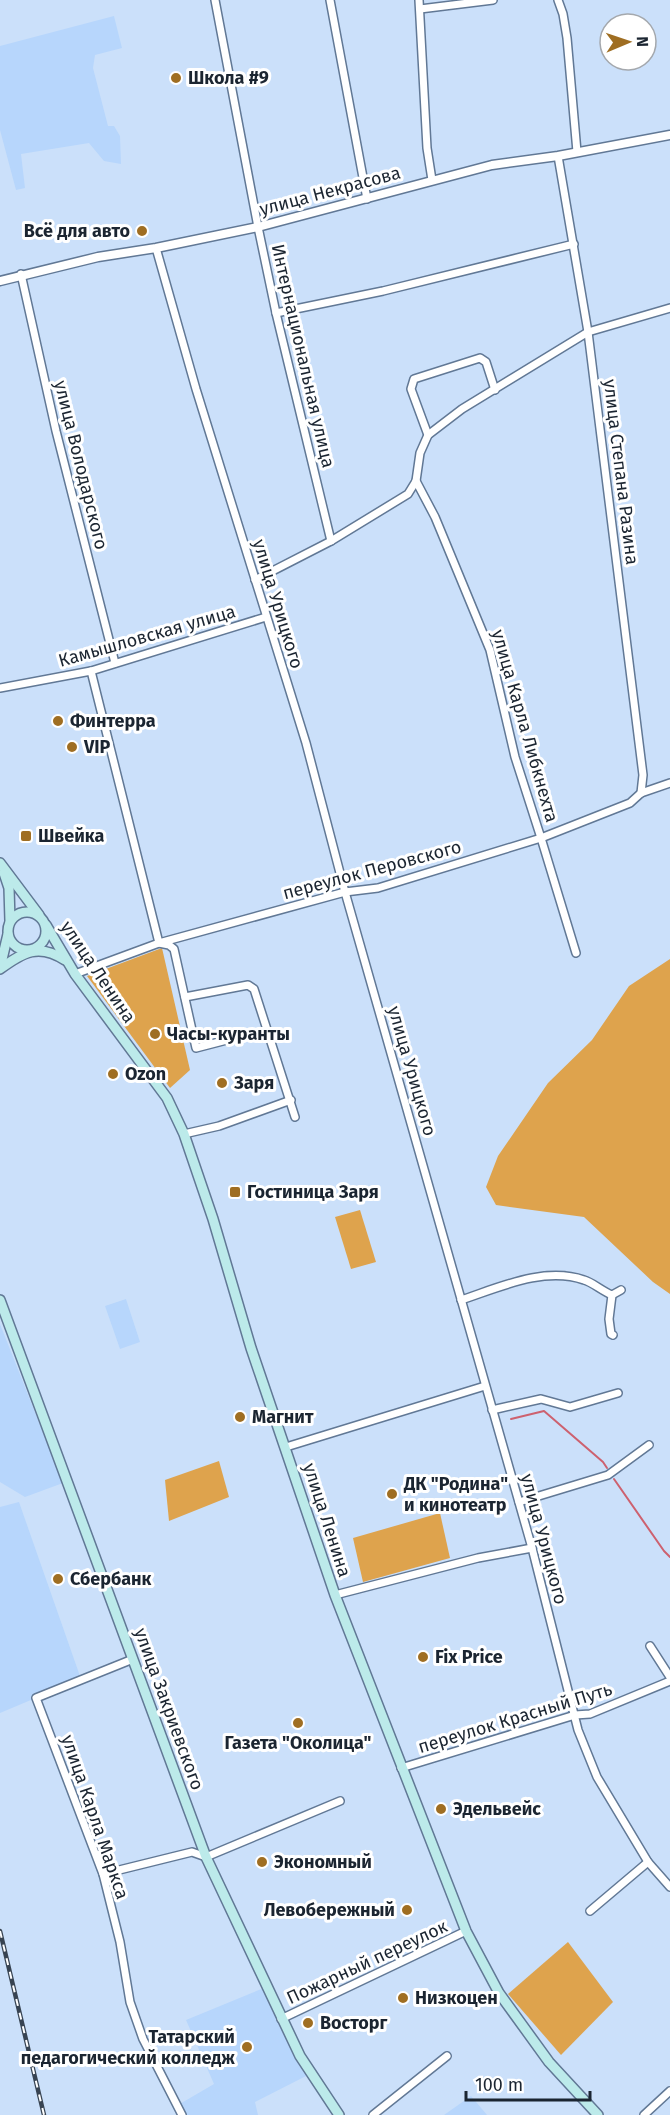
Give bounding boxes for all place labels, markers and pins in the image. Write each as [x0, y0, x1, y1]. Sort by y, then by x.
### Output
place label: Школа #9 [188, 67, 269, 89]
marker: Школа #9 [169, 71, 183, 85]
place label: Всё для авто [24, 220, 130, 242]
marker: Всё для авто [135, 224, 149, 238]
place label: Финтерра [70, 710, 156, 732]
marker: Финтерра [51, 714, 65, 728]
place label: VIP [83, 736, 111, 758]
marker: VIP [65, 740, 79, 754]
place label: Швейка [38, 825, 104, 847]
marker: Швейка [19, 829, 33, 843]
place label: Часы-куранты [167, 1023, 290, 1045]
marker: Часы-куранты [148, 1027, 162, 1041]
place label: Ozon [125, 1063, 166, 1085]
marker: Ozon [106, 1067, 120, 1081]
place label: Заря [233, 1072, 274, 1094]
marker: Заря [215, 1076, 229, 1090]
place label: Гостиница Заря [247, 1181, 379, 1203]
marker: Гостиница Заря [228, 1185, 242, 1199]
place label: Магнит [252, 1406, 314, 1428]
marker: Магнит [233, 1410, 247, 1424]
place label: ДК "Родина" и кинотеатр [403, 1473, 508, 1516]
marker: ДК "Родина" и кинотеатр [385, 1487, 399, 1501]
place label: Сбербанк [70, 1568, 152, 1590]
marker: Сбербанк [51, 1572, 65, 1586]
place label: Fix Price [435, 1646, 503, 1668]
marker: Fix Price [416, 1650, 430, 1664]
marker: Газета "Околица" [291, 1716, 305, 1730]
place label: Газета "Околица" [225, 1732, 372, 1754]
place label: Эдельвейс [453, 1798, 541, 1820]
marker: Эдельвейс [434, 1802, 448, 1816]
place label: Экономный [274, 1851, 372, 1873]
marker: Экономный [255, 1855, 269, 1869]
place label: Левобережный [264, 1899, 395, 1921]
marker: Левобережный [400, 1903, 414, 1917]
place label: Низкоцен [415, 1987, 498, 2009]
marker: Низкоцен [396, 1991, 410, 2005]
place label: Восторг [320, 2012, 388, 2034]
marker: Восторг [301, 2016, 315, 2030]
place label: Татарский педагогический колледж [21, 2026, 235, 2069]
marker: Татарский педагогический колледж [240, 2040, 254, 2054]

